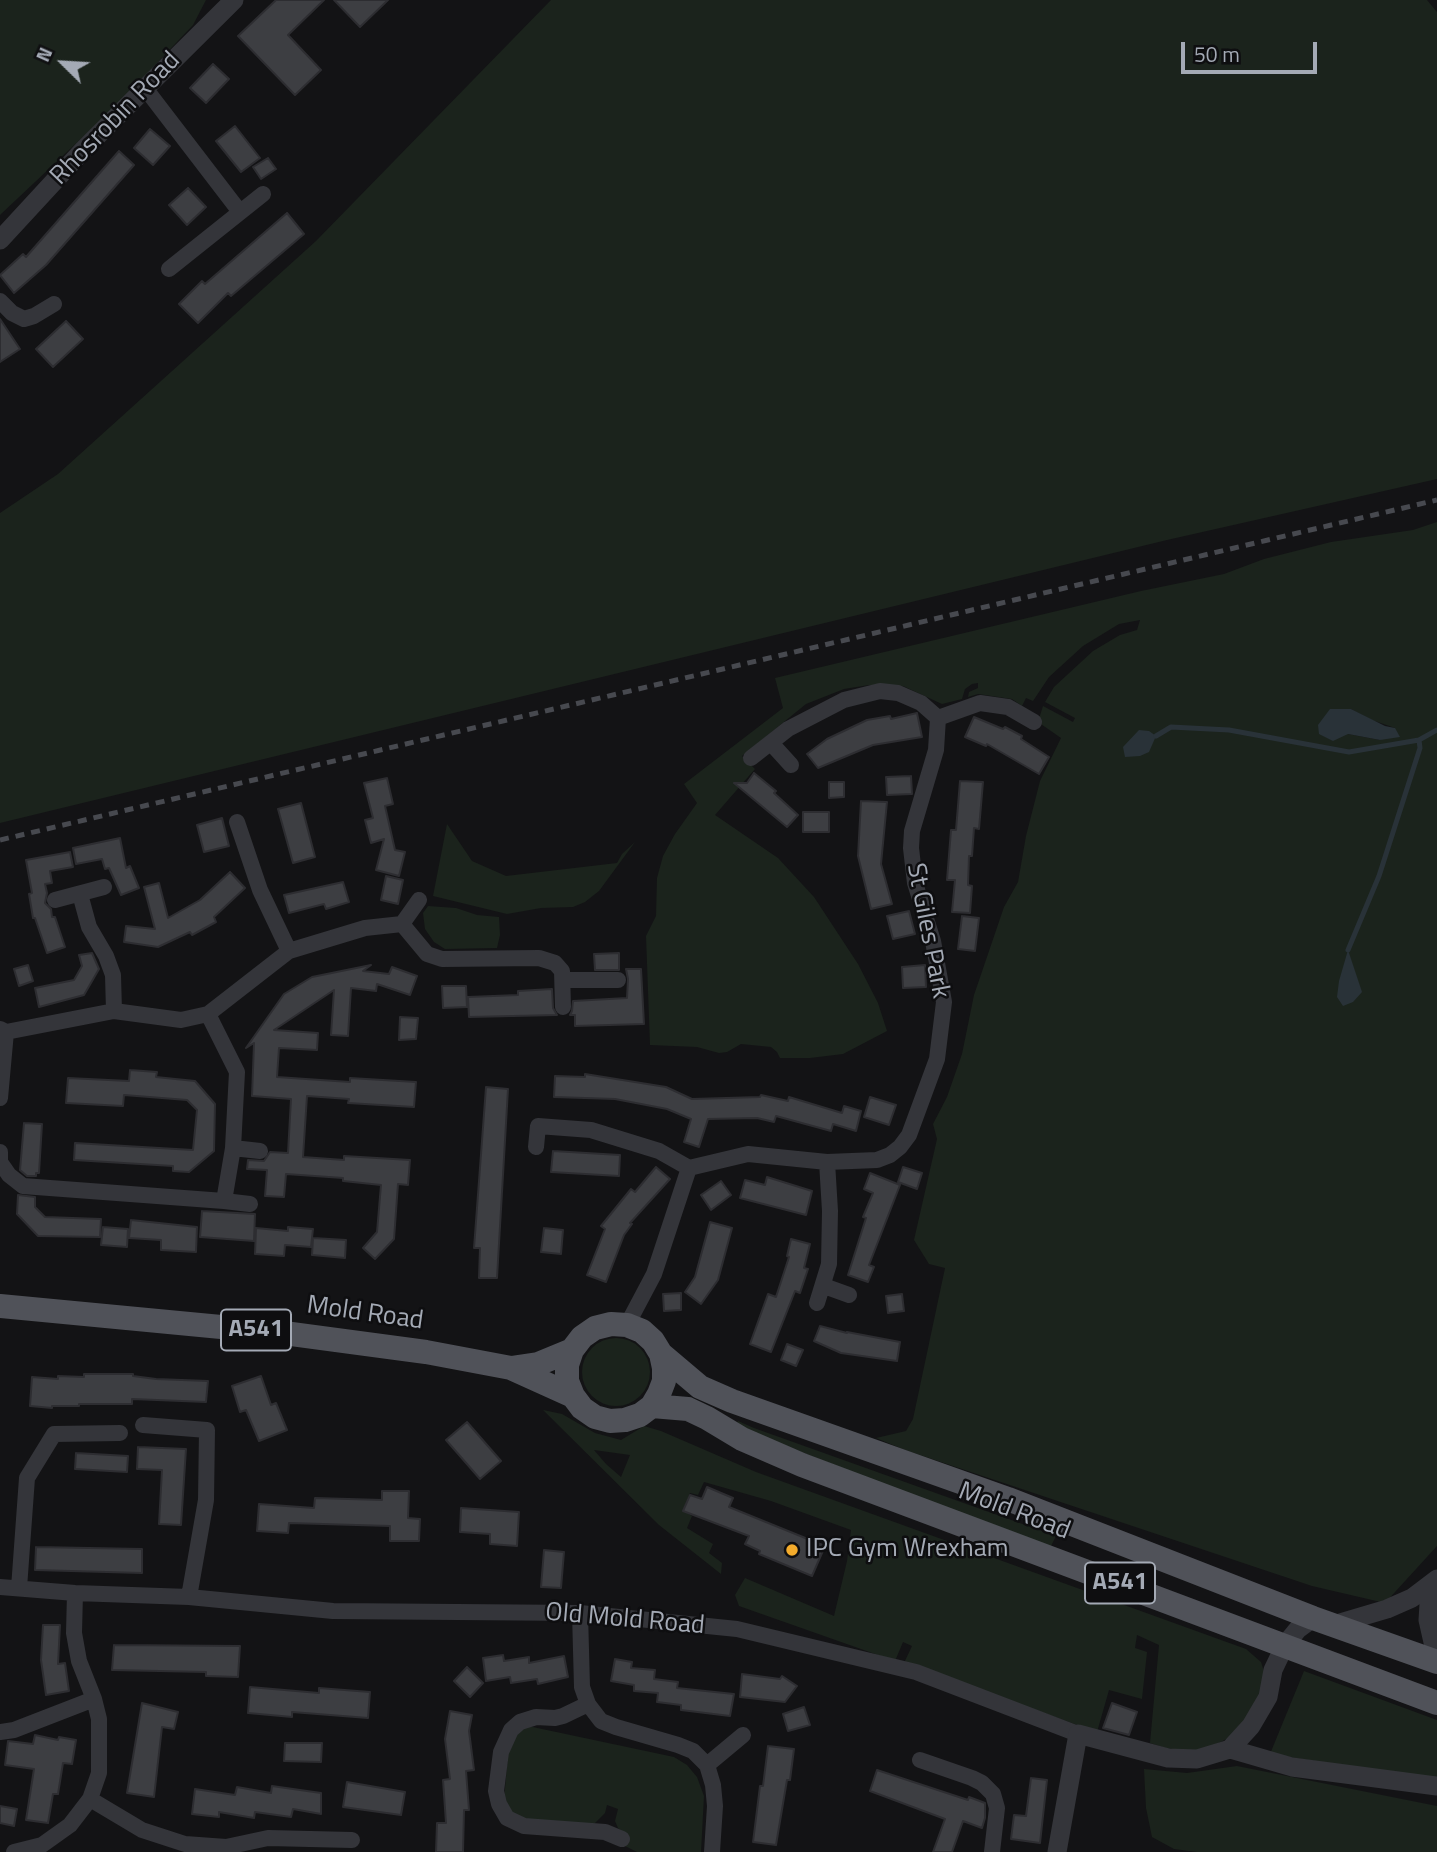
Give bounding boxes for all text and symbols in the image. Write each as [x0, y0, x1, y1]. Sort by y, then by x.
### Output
north arrow [28, 28, 98, 98]
scale bar [1185, 28, 1322, 72]
text: 50 m [1194, 38, 1240, 70]
text: N [27, 42, 59, 66]
street label: Rhosrobin Road [44, 46, 188, 192]
street label: St Giles Park [899, 861, 955, 1001]
street label: Mold Road [305, 1290, 425, 1338]
road number: A541 [221, 1310, 291, 1350]
street label: Mold Road [954, 1476, 1074, 1548]
place label: IPC Gym Wrexham [806, 1534, 1008, 1566]
marker: IPC Gym Wrexham [784, 1542, 800, 1558]
road number: A541 [1085, 1562, 1155, 1604]
street label: Old Mold Road [544, 1597, 706, 1643]

